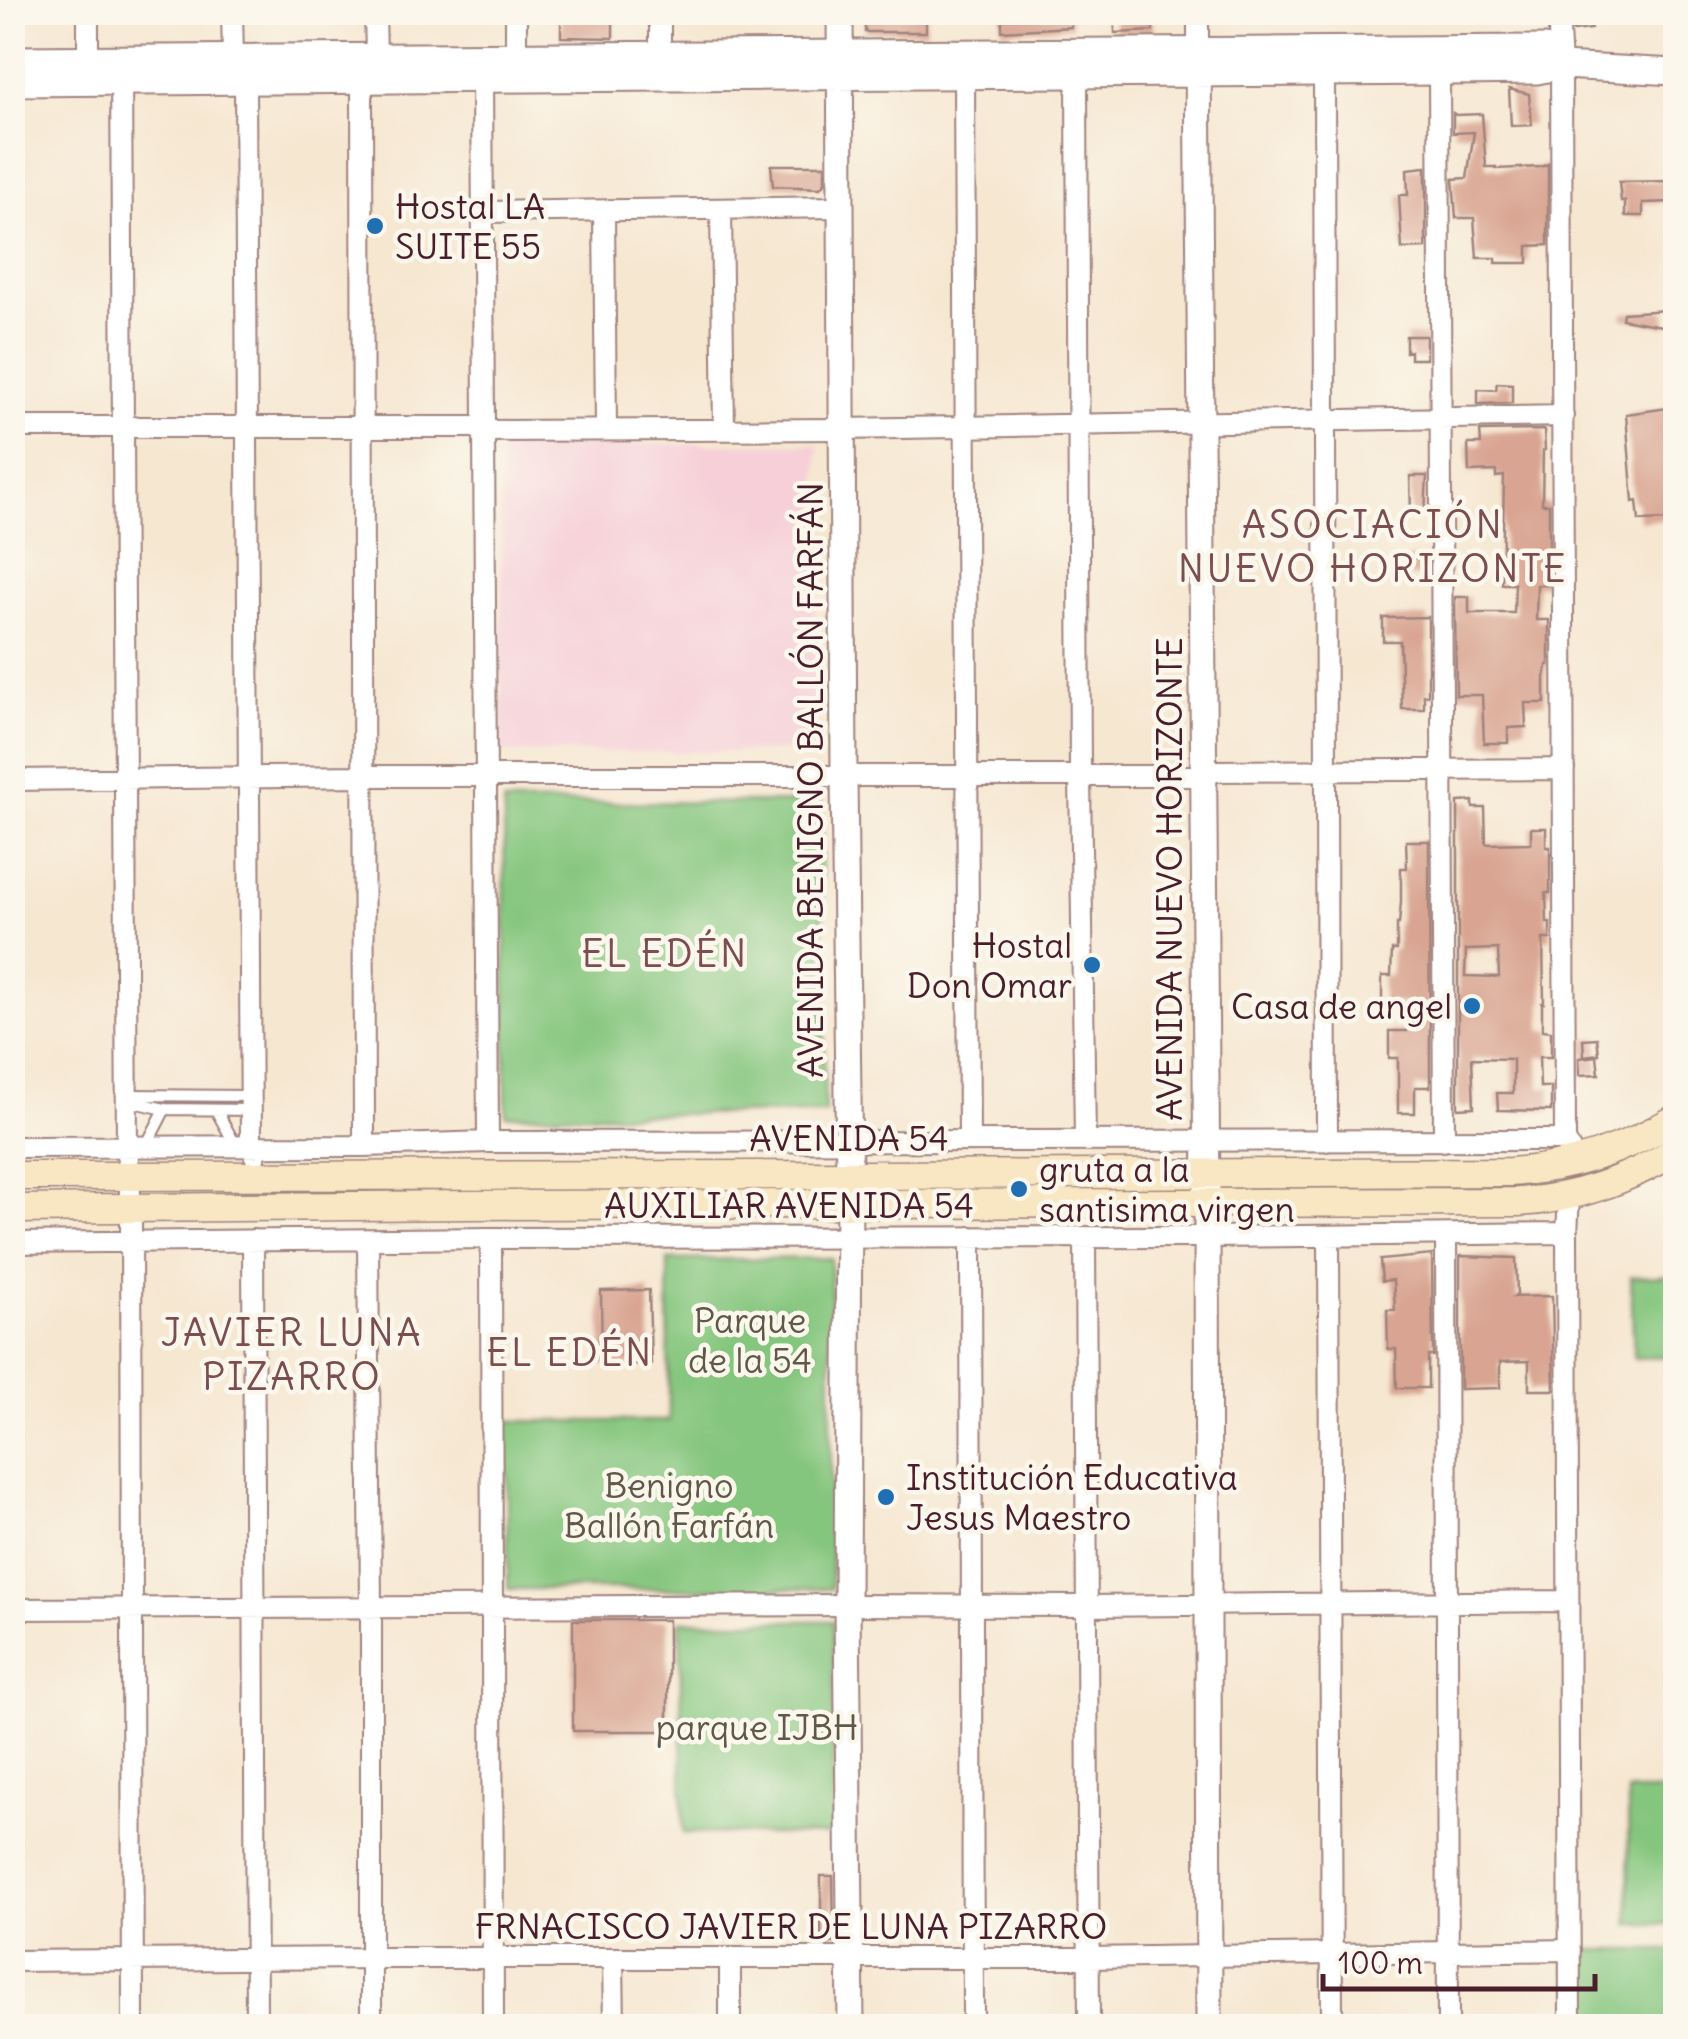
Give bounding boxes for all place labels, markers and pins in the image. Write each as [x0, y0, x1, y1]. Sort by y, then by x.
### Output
place label: Hostal LA SUITE 55 [395, 184, 545, 268]
marker: Hostal LA SUITE 55 [364, 215, 386, 237]
place label: Hostal Don Omar [907, 923, 1072, 1007]
marker: Hostal Don Omar [1081, 954, 1103, 976]
place label: Casa de angel [1231, 984, 1452, 1028]
marker: Casa de angel [1461, 995, 1483, 1017]
place label: gruta a la santisima virgen [1039, 1147, 1295, 1231]
marker: gruta a la santisima virgen [1008, 1178, 1030, 1200]
place label: Institución Educativa Jesus Maestro [906, 1455, 1238, 1539]
marker: Institución Educativa Jesus Maestro [875, 1486, 897, 1508]

